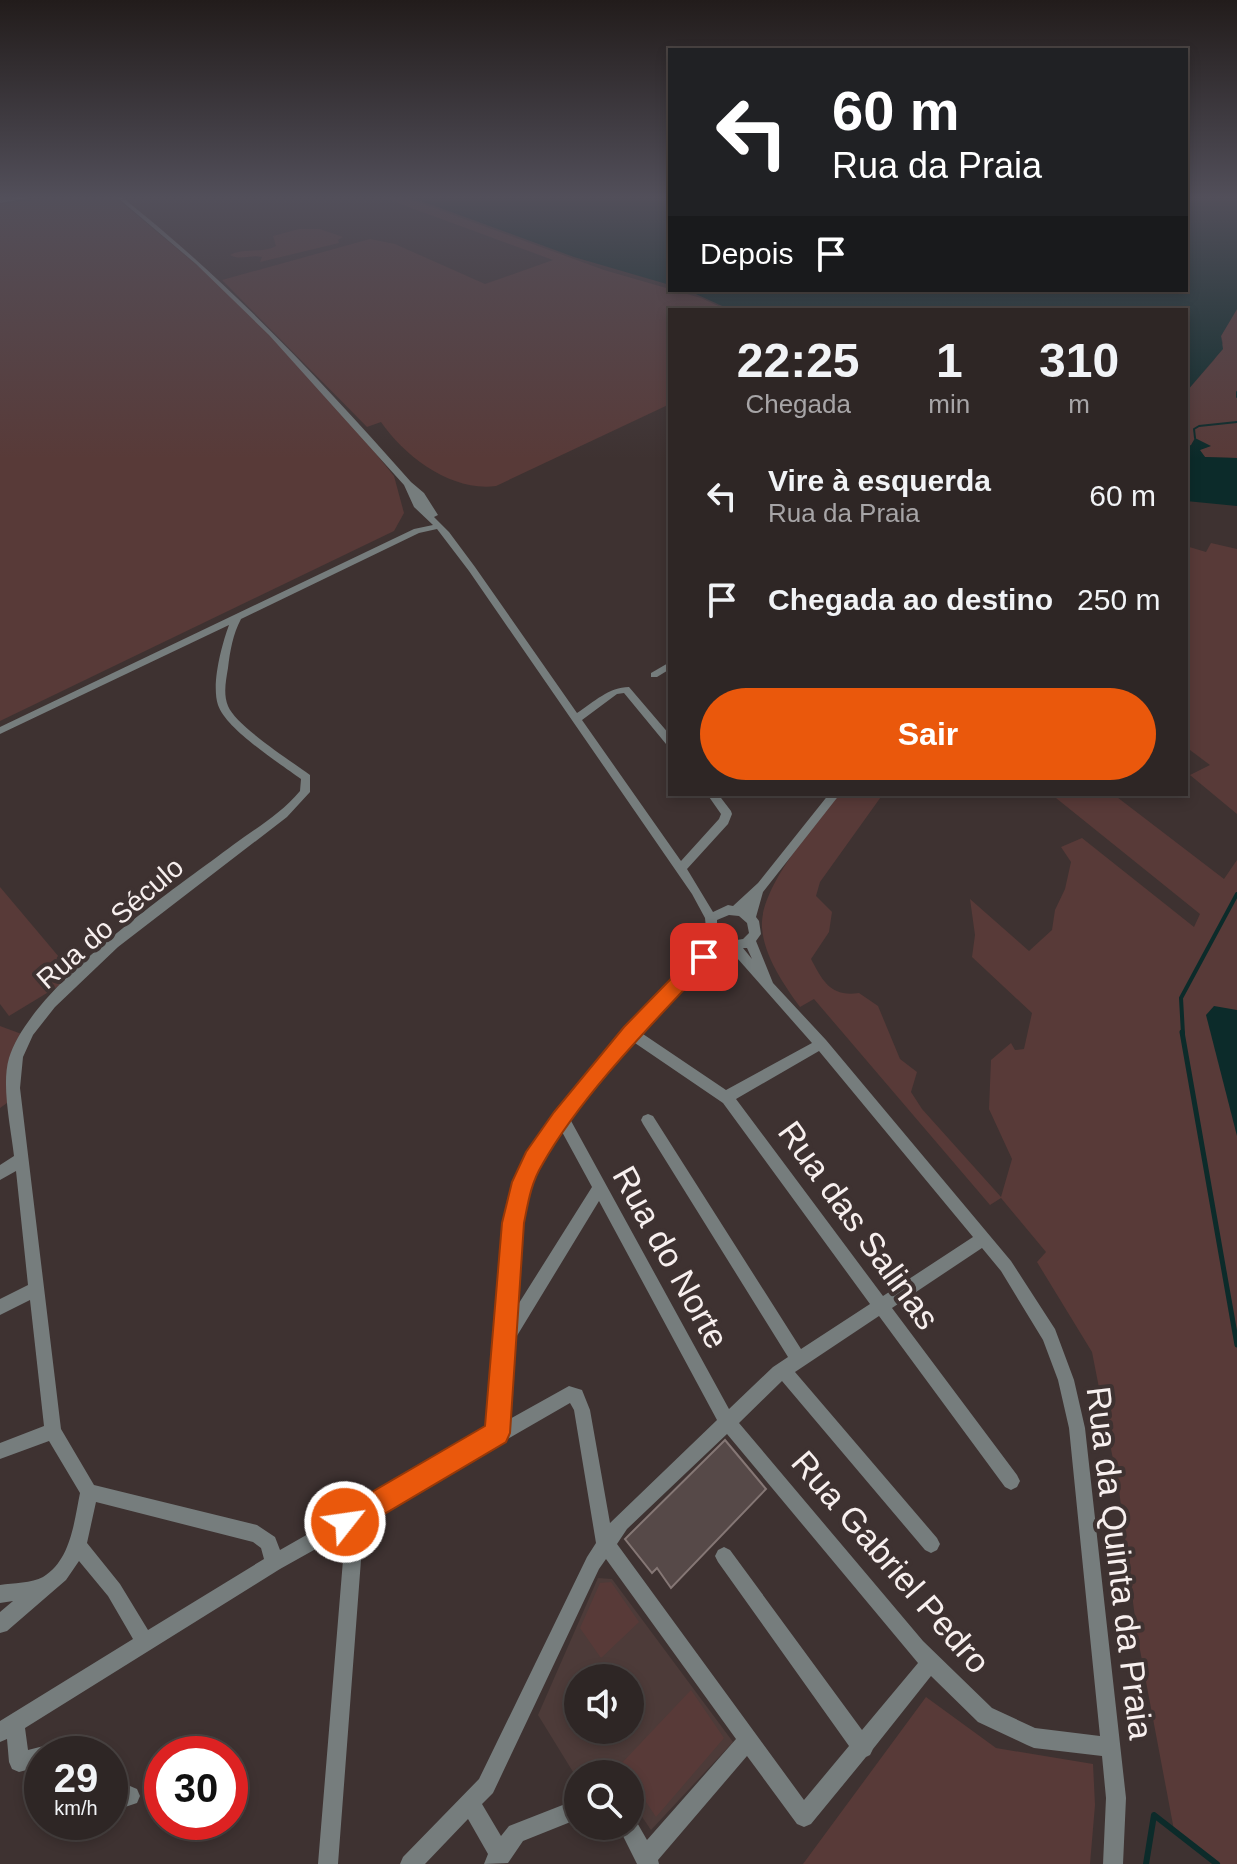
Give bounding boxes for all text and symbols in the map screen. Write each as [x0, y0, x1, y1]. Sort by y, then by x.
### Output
text: 60 m [832, 79, 960, 142]
icon: left [700, 80, 804, 184]
text: Rua da Praia [832, 145, 1042, 186]
icon: arrive [809, 232, 853, 276]
text: Depois [700, 237, 793, 270]
text: 22:25 [737, 334, 860, 387]
text: 1 [936, 334, 963, 387]
text: 310 [1039, 334, 1119, 387]
text: Chegada [745, 389, 851, 419]
text: min [928, 389, 970, 419]
text: m [1068, 389, 1090, 419]
text: Vire à esquerda [768, 464, 991, 497]
icon: left [700, 474, 744, 518]
text: 60 m [1089, 479, 1156, 512]
text: Rua da Praia [768, 498, 920, 528]
icon: arrive [700, 578, 744, 622]
text: Chegada ao destino [768, 583, 1053, 616]
text: 250 m [1077, 583, 1160, 616]
button: Sair [700, 688, 1156, 780]
street label: Rua do Século [31, 851, 189, 995]
pin [670, 923, 738, 991]
icon: arrive [682, 935, 726, 979]
street label: Rua das Salinas [771, 1114, 947, 1336]
street label: Rua do Norte [605, 1159, 737, 1355]
street label: Rua da Quinta da Praia [1079, 1384, 1161, 1742]
street label: Rua Gabriel Pedro [784, 1443, 998, 1681]
position arrow [303, 1480, 387, 1564]
map controls [564, 1664, 644, 1840]
button: sound [564, 1664, 644, 1744]
speed limit sign: 30 [144, 1736, 248, 1840]
text: 29 [54, 1756, 98, 1800]
button: search [564, 1760, 644, 1840]
text: km/h [54, 1797, 98, 1819]

